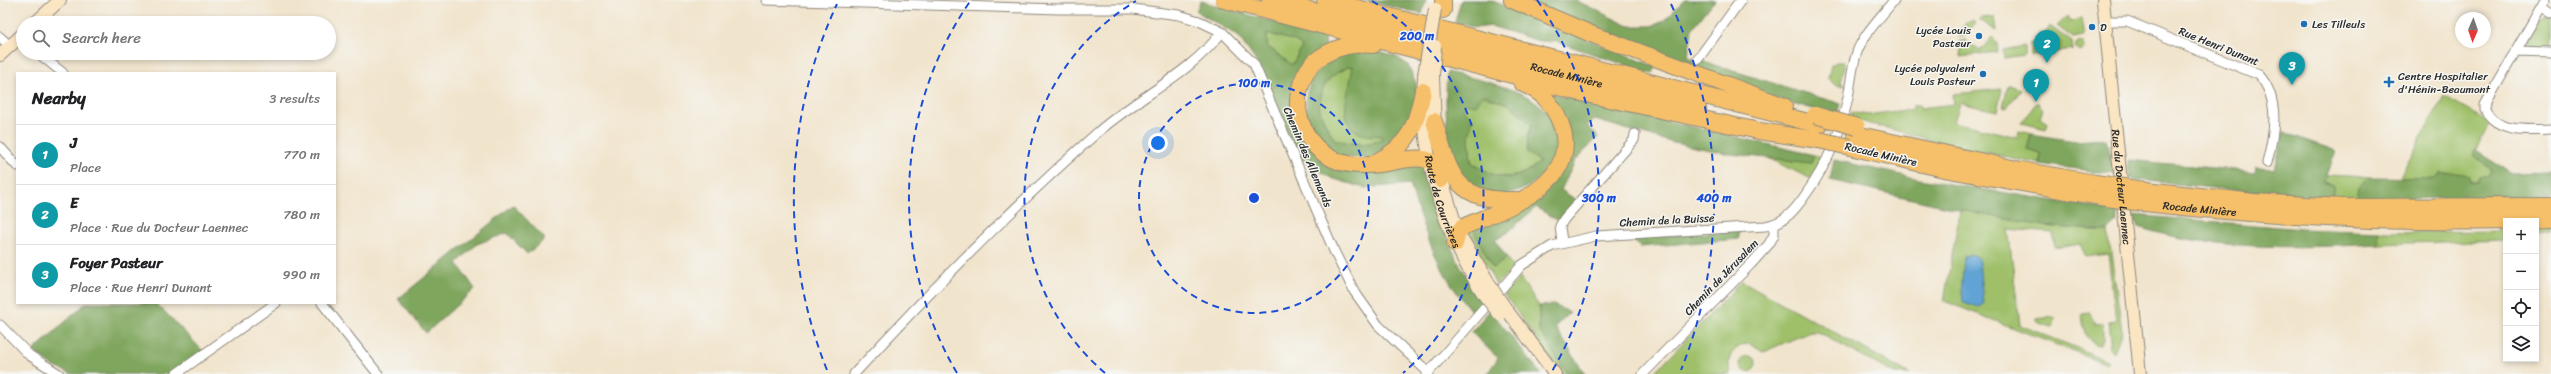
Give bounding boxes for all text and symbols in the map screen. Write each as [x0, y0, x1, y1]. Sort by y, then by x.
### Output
north arrow [2455, 12, 2491, 48]
place label: Les Tilleuls [2312, 15, 2366, 34]
search box [16, 16, 336, 60]
place label: D [2100, 18, 2107, 37]
marker: Les Tilleuls [2299, 19, 2309, 29]
place label: Lycée Louis Pasteur [1916, 21, 1972, 53]
marker: D [2087, 22, 2097, 32]
street label: Rue Henri Dunant [2176, 22, 2262, 71]
text: Search here [62, 25, 141, 51]
text: 200 m [1399, 25, 1435, 47]
icon: search [30, 27, 52, 49]
pin: 2 [2034, 30, 2060, 63]
marker: Lycée Louis Pasteur [1974, 31, 1984, 41]
pin: 3 [2279, 52, 2305, 85]
street label: Rocade Minière [1528, 57, 1605, 94]
place label: Lycée polyvalent Louis Pasteur [1895, 59, 1976, 91]
place label: Centre Hospitalier d'Hénin-Beaumont [2398, 67, 2490, 99]
marker: Lycée polyvalent Louis Pasteur [1978, 69, 1988, 79]
pin: 1 [2023, 69, 2049, 102]
text: 100 m [1238, 72, 1271, 94]
marker: Centre Hospitalier d'Hénin-Beaumont [2383, 76, 2395, 88]
text: Nearby [32, 83, 86, 113]
text: 3 results [269, 87, 320, 110]
street label: Chemin des Allemands [1278, 104, 1338, 211]
street label: Rue du Docteur Laennec [2106, 129, 2136, 246]
text: J [70, 130, 77, 156]
your location [1148, 133, 1168, 153]
street label: Rocade Minière [1843, 137, 1920, 172]
text: 1 [42, 143, 48, 166]
text: 770 m [284, 143, 320, 166]
street label: Route de Courrières [1419, 154, 1466, 252]
text: Place [70, 156, 101, 179]
text: 300 m [1581, 187, 1617, 209]
text: 400 m [1695, 187, 1732, 209]
text: E [70, 190, 78, 216]
centre of rings [1247, 191, 1261, 205]
street label: Rocade Minière [2162, 196, 2238, 222]
text: 2 [41, 203, 49, 226]
text: 780 m [283, 203, 320, 226]
street label: Chemin de la Buisse [1619, 209, 1715, 232]
text: Place · Rue du Docteur Laennec [70, 216, 248, 239]
map controls [2503, 218, 2539, 362]
button: + [2503, 218, 2539, 254]
street label: Chemin de Jérusalem [1680, 234, 1764, 320]
text: Foyer Pasteur [70, 250, 162, 276]
button: − [2503, 254, 2539, 290]
text: 3 [41, 263, 49, 286]
text: 990 m [282, 263, 320, 286]
text: Place · Rue Henri Dunant [70, 276, 212, 299]
button: locate [2503, 290, 2539, 326]
button: layers [2503, 326, 2539, 362]

